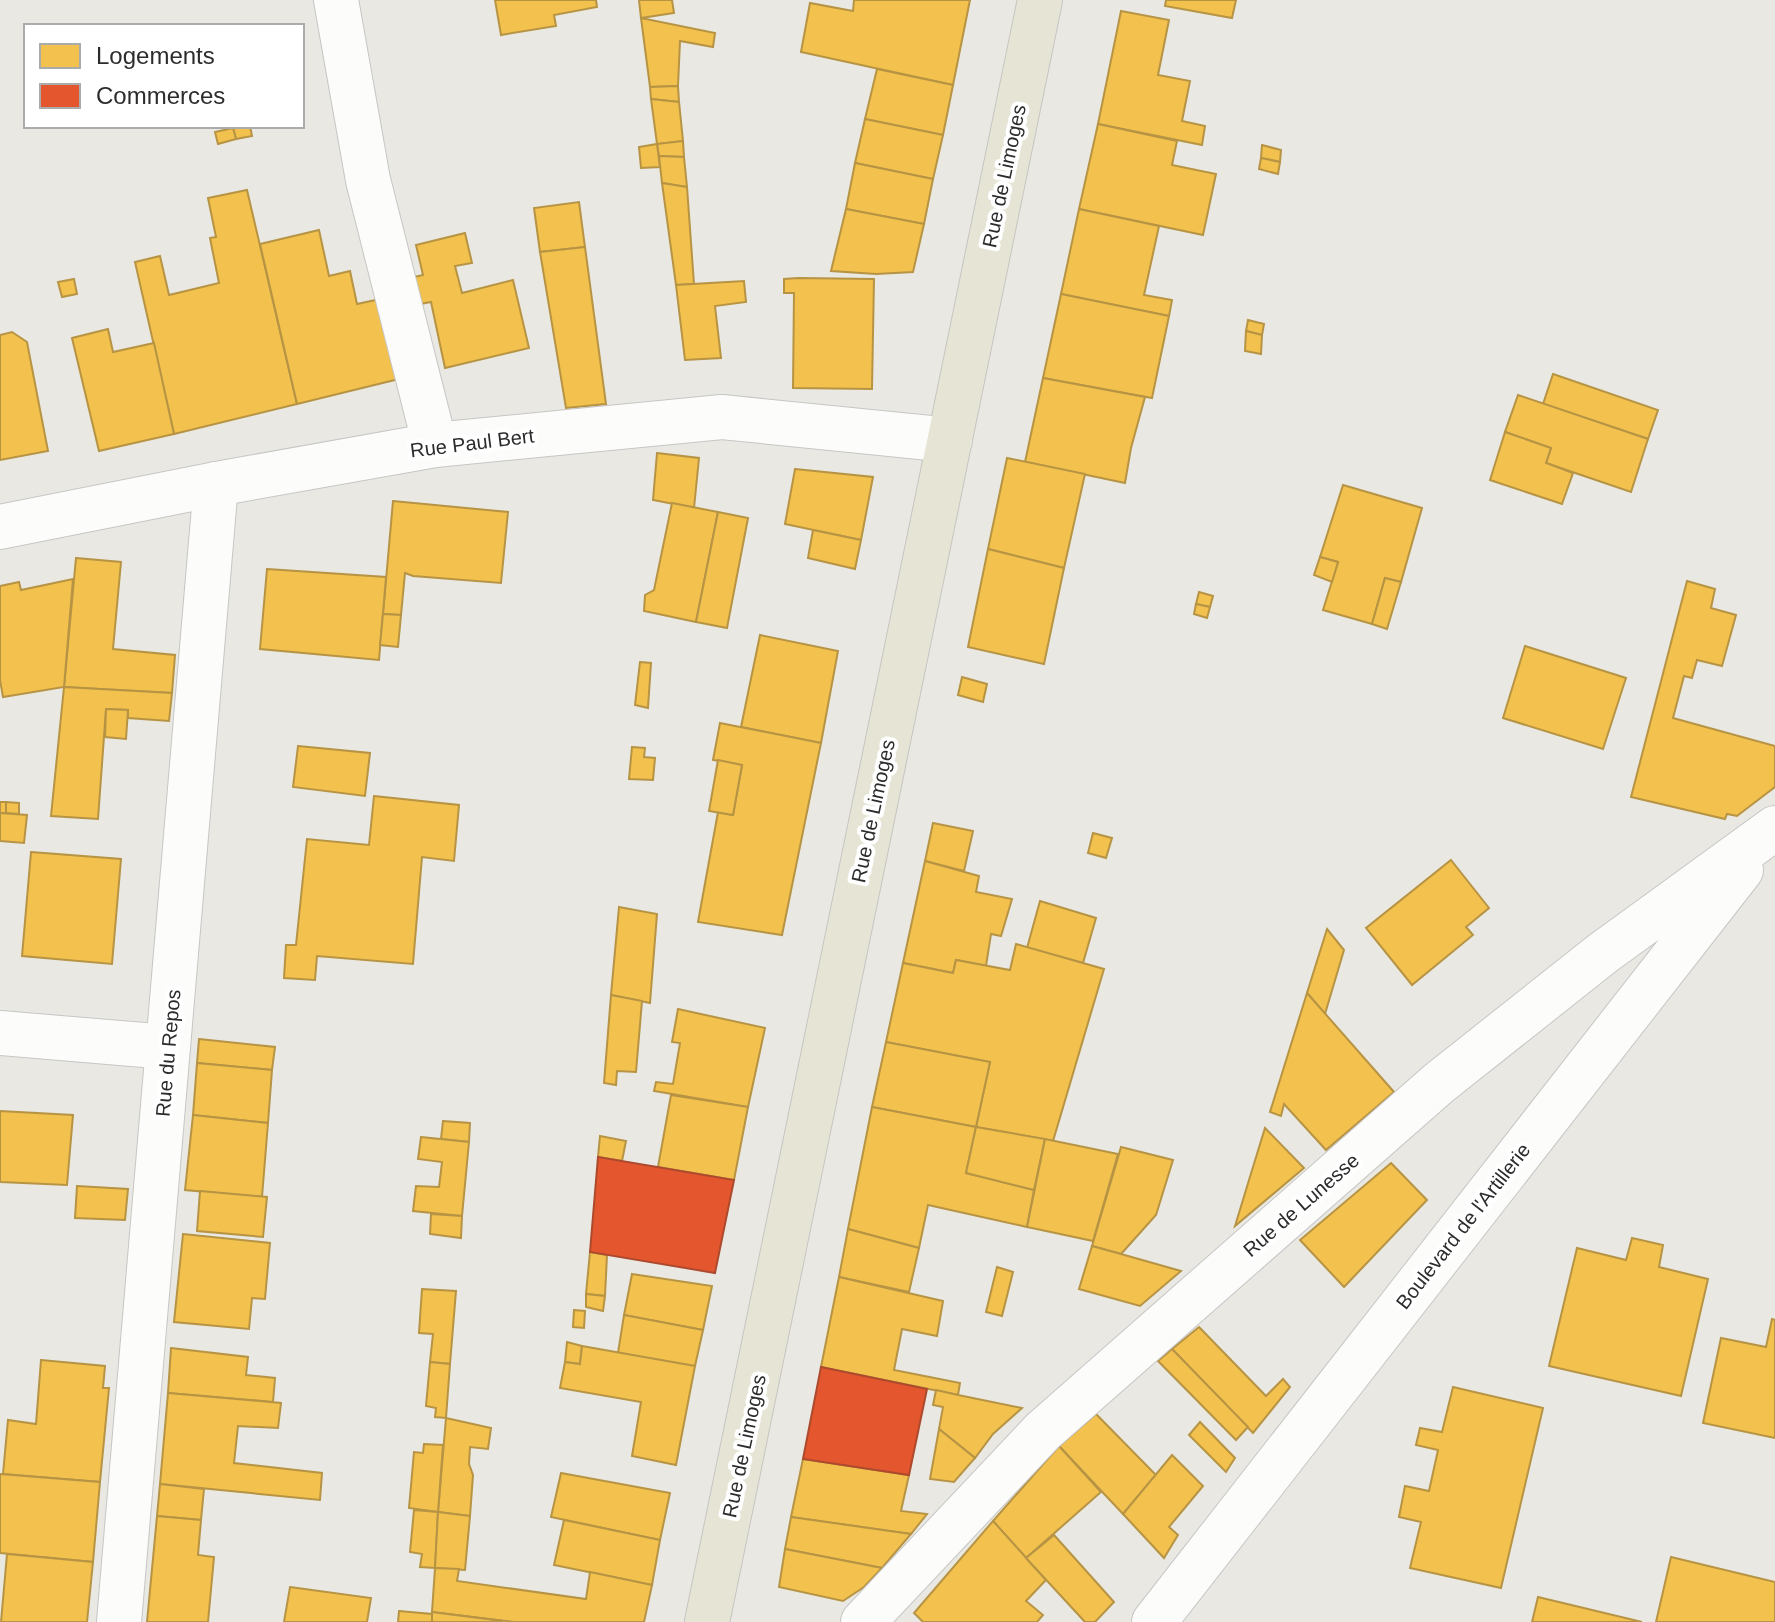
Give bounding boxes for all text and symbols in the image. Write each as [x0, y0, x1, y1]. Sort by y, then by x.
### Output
legend [24, 24, 304, 128]
text: Logements [96, 42, 215, 69]
text: Commerces [96, 82, 225, 109]
street label: Rue de Limoges [978, 102, 1030, 250]
street label: Rue Paul Bert [409, 424, 536, 462]
street label: Rue de Limoges [847, 737, 899, 885]
street label: Rue du Repos [151, 988, 185, 1118]
street label: Boulevard de l'Artillerie [1392, 1139, 1534, 1313]
street label: Rue de Lunesse [1239, 1149, 1363, 1261]
street label: Rue de Limoges [718, 1372, 770, 1520]

